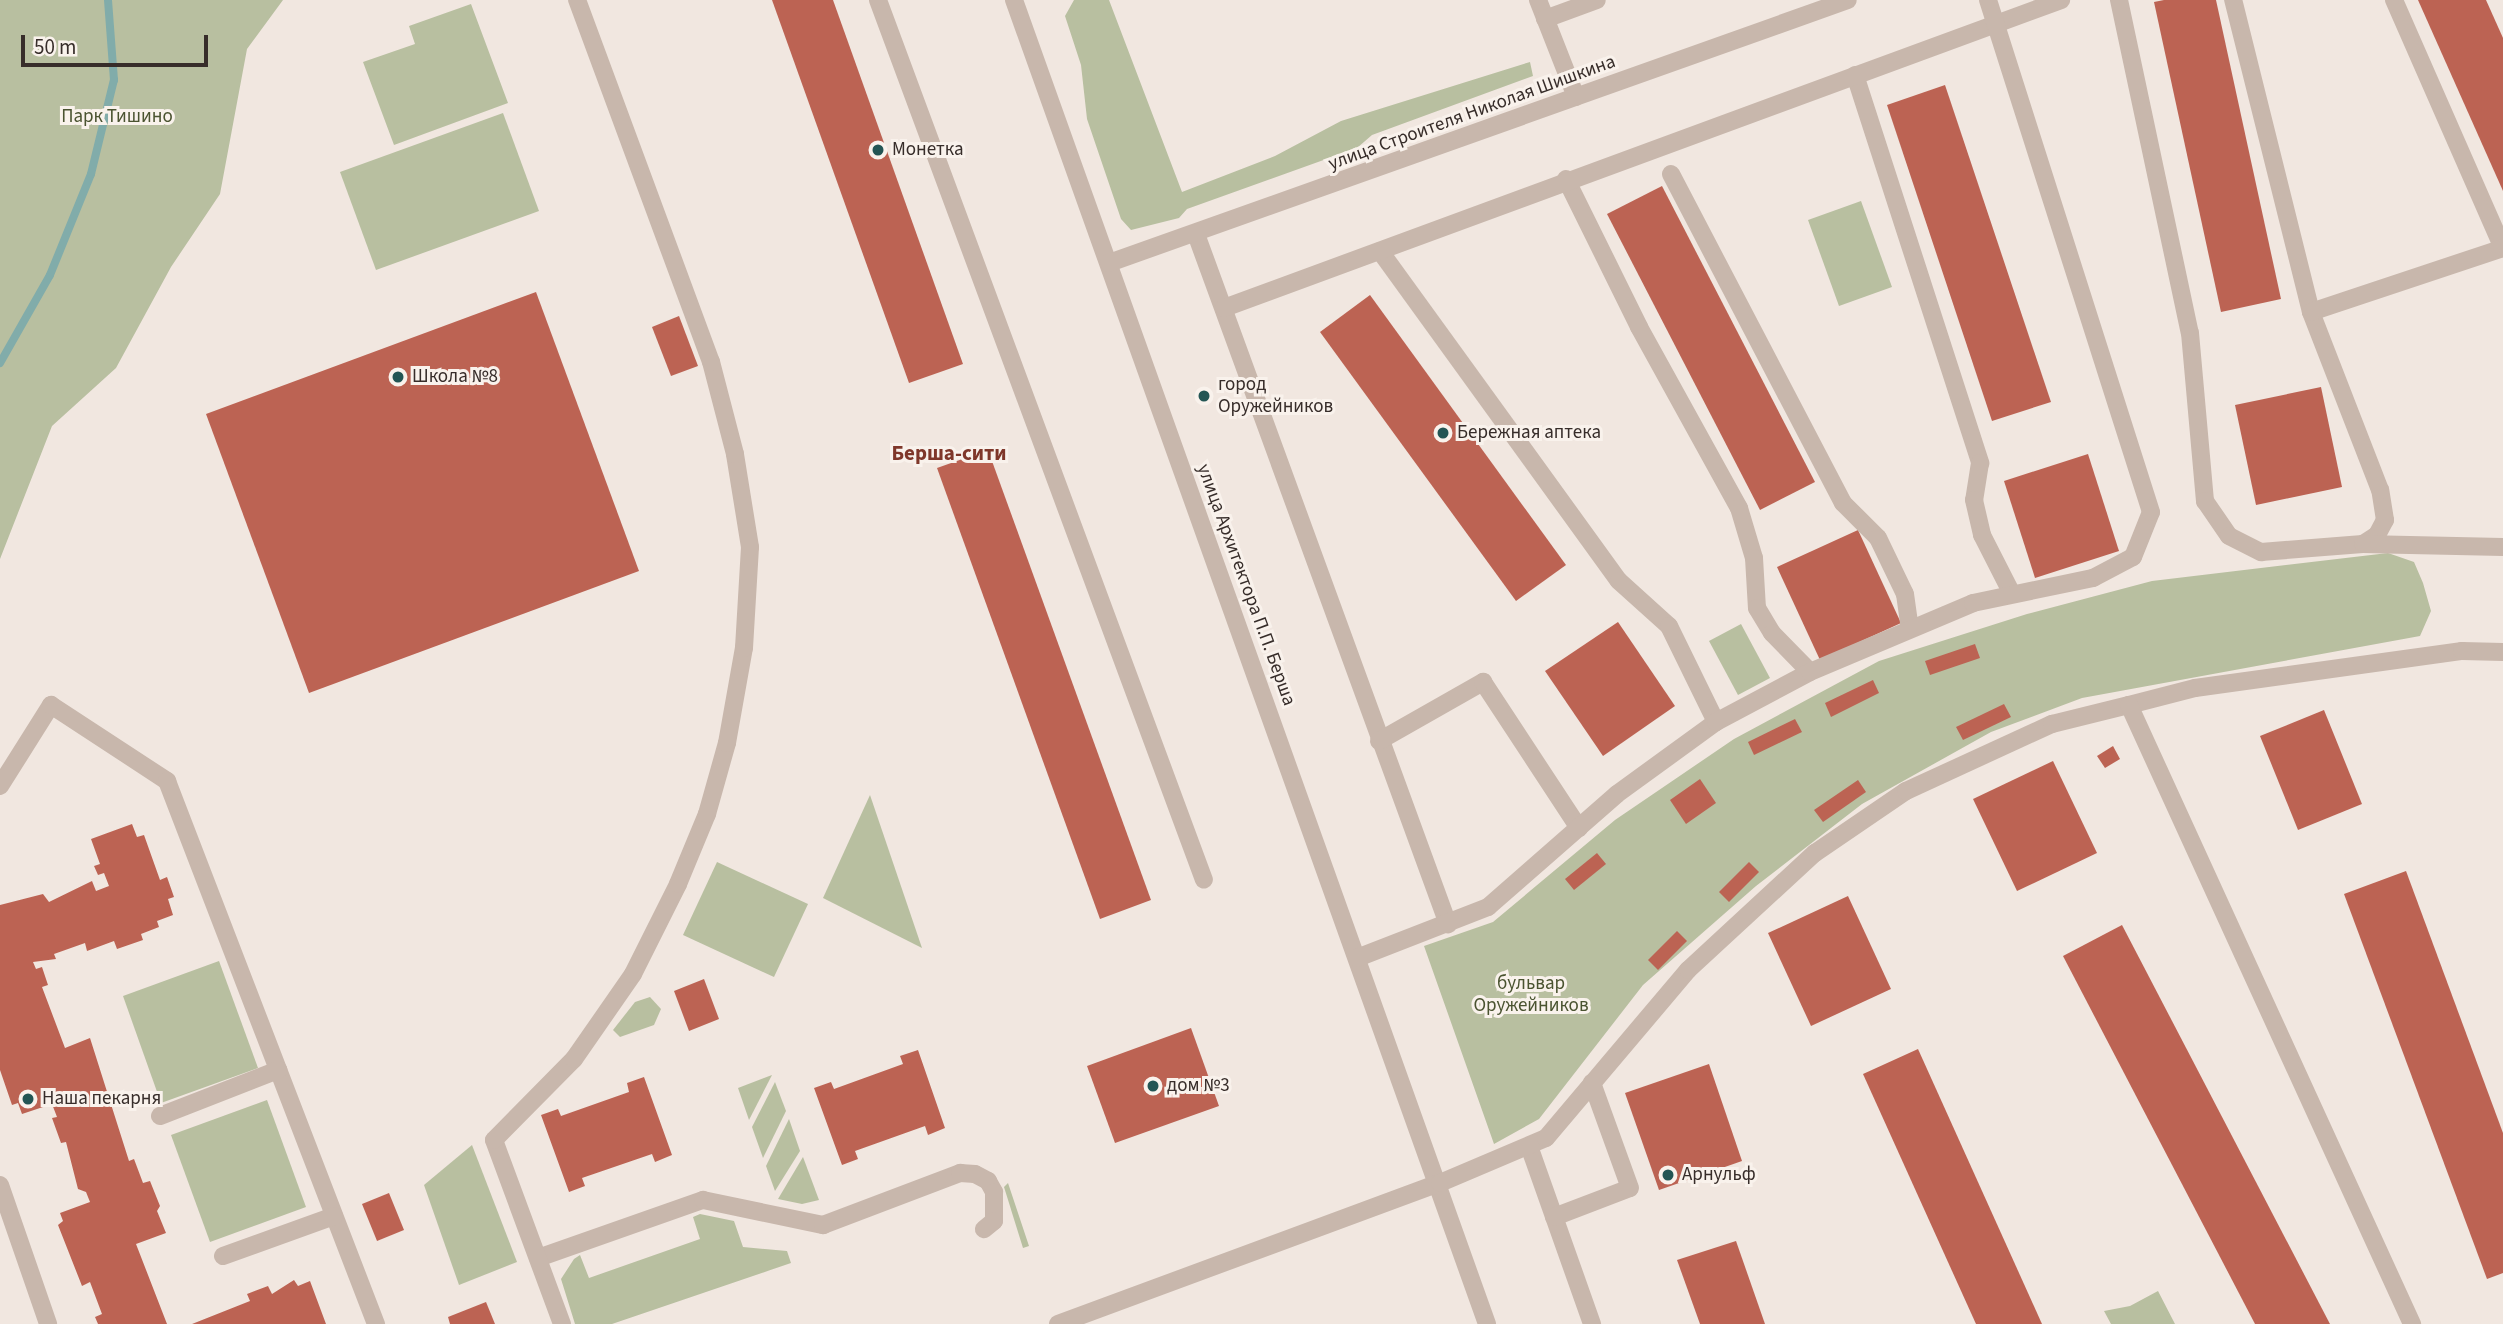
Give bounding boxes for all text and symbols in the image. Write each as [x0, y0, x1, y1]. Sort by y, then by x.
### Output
scale bar [24, 21, 212, 65]
text: 50 m [34, 32, 76, 62]
street label: улица Строителя Николая Шишкина [1325, 50, 1619, 176]
park label: Парк Тишино [61, 106, 173, 128]
place label: Монетка [892, 139, 964, 161]
marker: Монетка [870, 142, 886, 158]
place label: Школа №8 [412, 366, 498, 388]
marker: Школа №8 [390, 369, 406, 385]
place label: город Оружейников [1218, 374, 1333, 418]
marker: город Оружейников [1196, 388, 1212, 404]
place label: Бережная аптека [1457, 422, 1601, 444]
marker: Бережная аптека [1435, 425, 1451, 441]
district label: Берша-сити [891, 440, 1007, 466]
street label: улица Архитектора П.П. Берша [1192, 461, 1300, 709]
park label: бульвар Оружейников [1473, 973, 1589, 1017]
place label: дом №3 [1167, 1075, 1230, 1097]
marker: дом №3 [1145, 1078, 1161, 1094]
place label: Наша пекарня [42, 1088, 161, 1110]
marker: Наша пекарня [20, 1091, 36, 1107]
place label: Арнульф [1682, 1164, 1756, 1186]
marker: Арнульф [1660, 1167, 1676, 1183]

